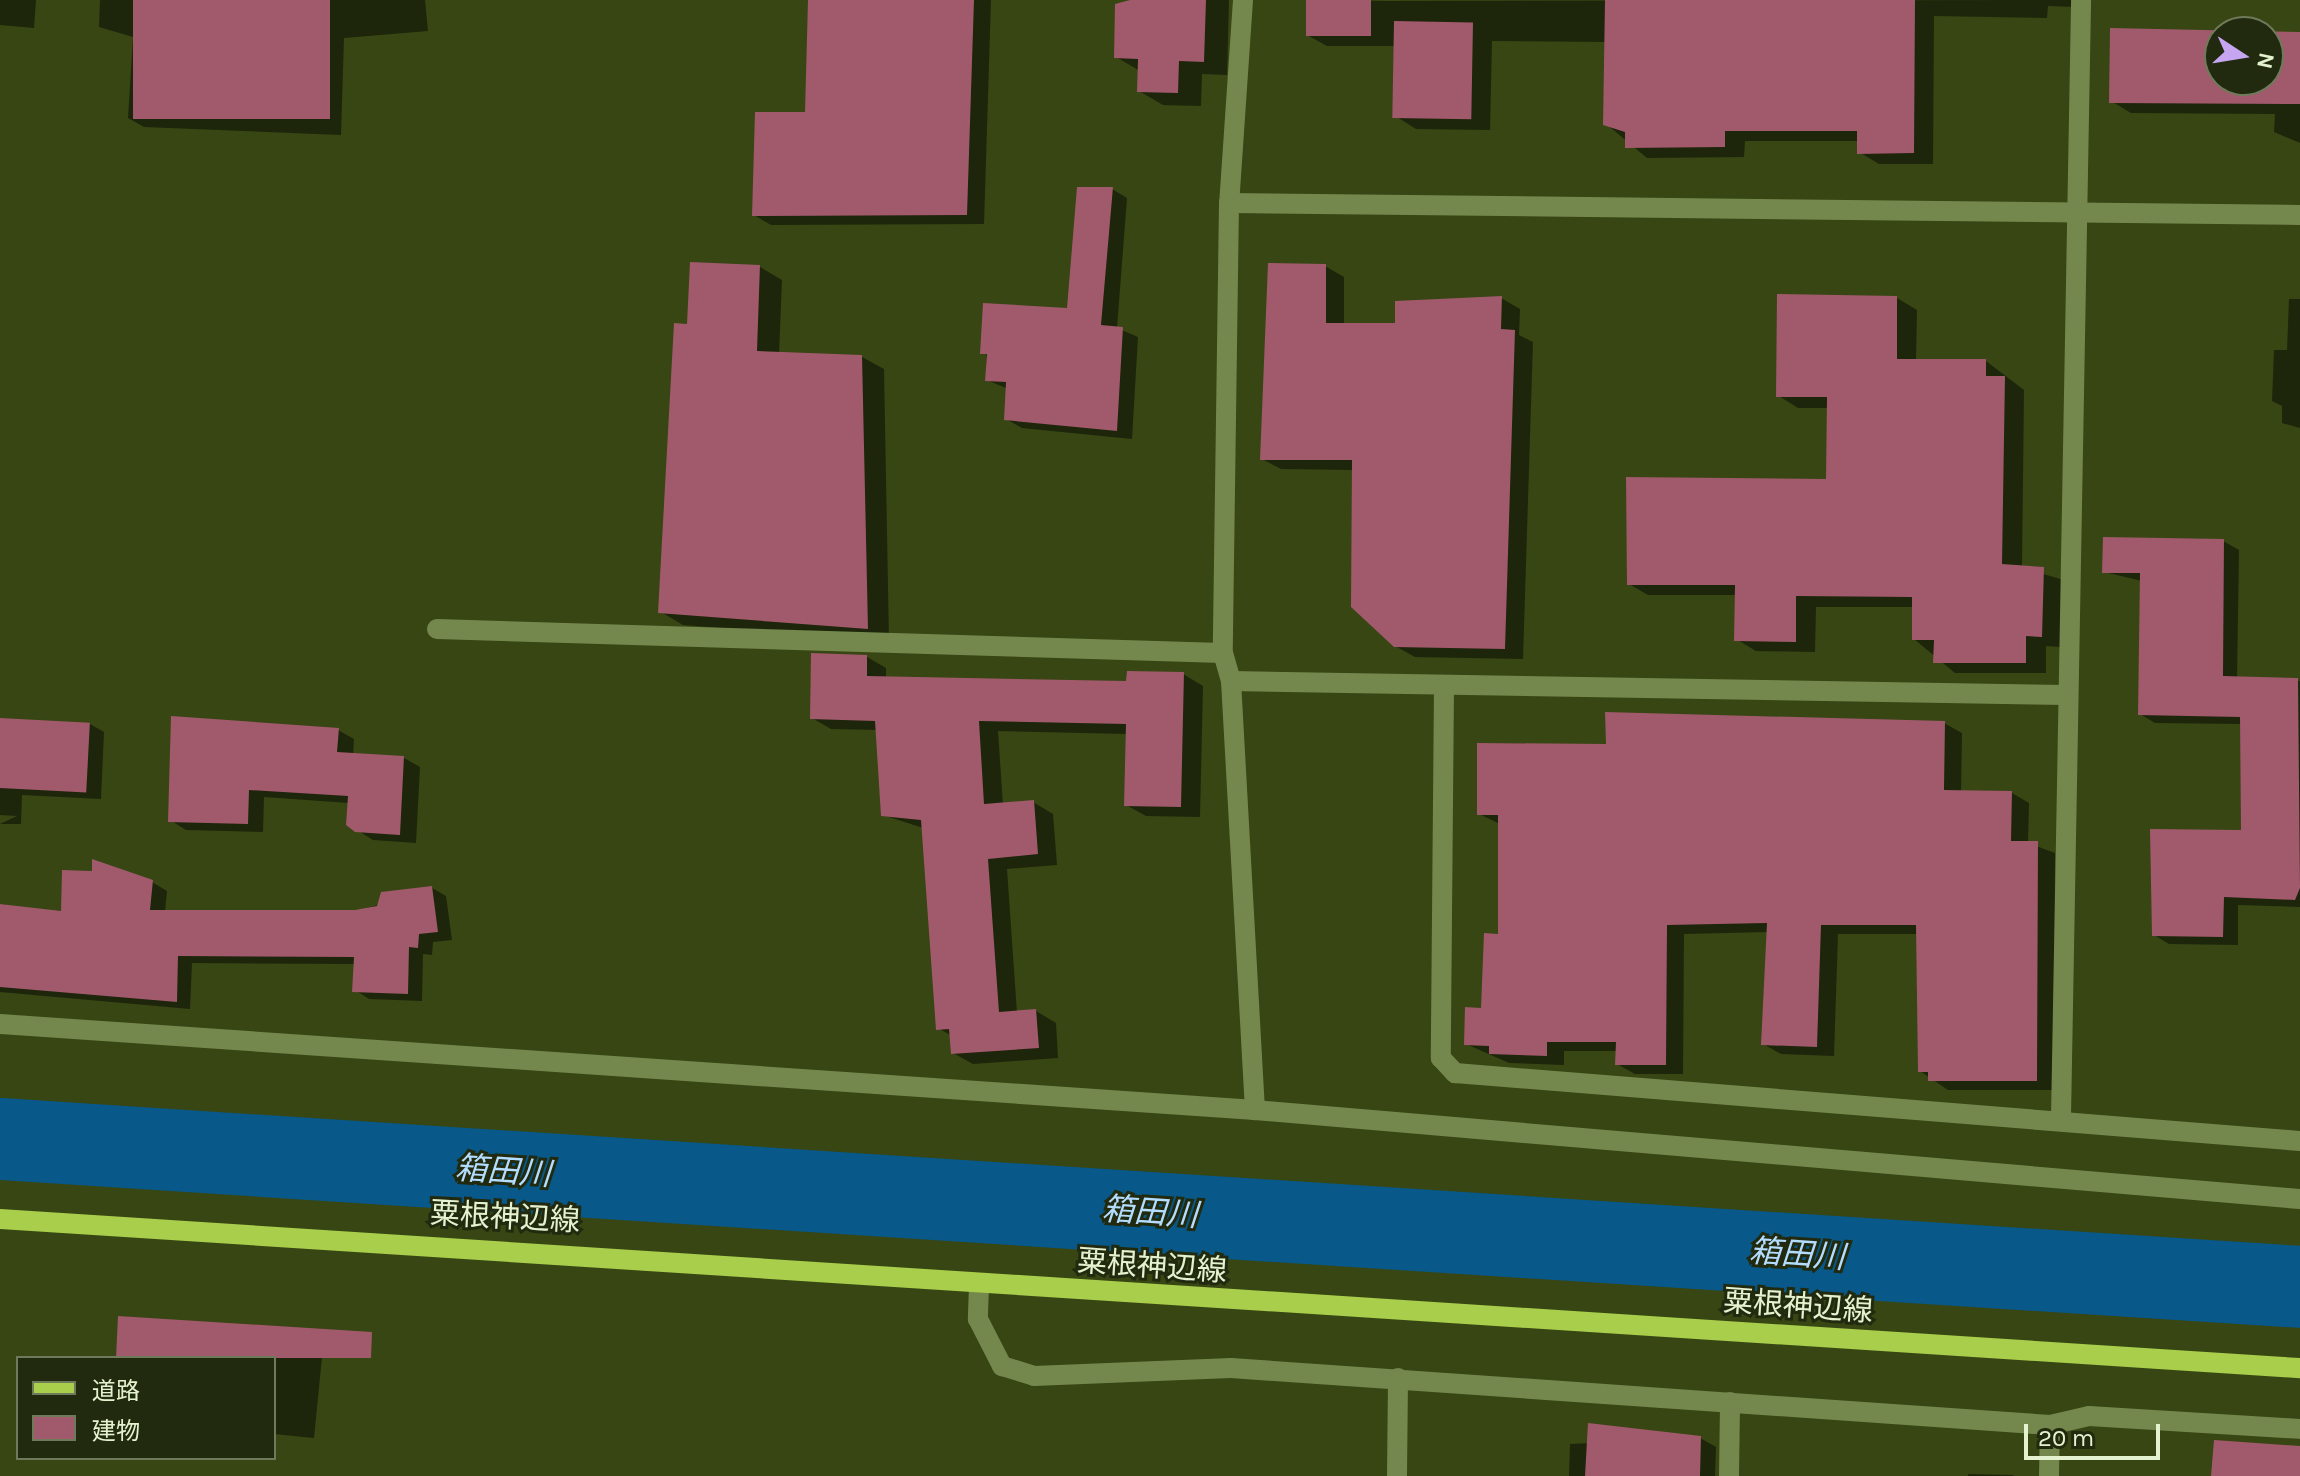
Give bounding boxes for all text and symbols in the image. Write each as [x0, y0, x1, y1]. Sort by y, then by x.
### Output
north arrow [2204, 16, 2284, 96]
text: N [2251, 50, 2280, 71]
water label: 箱田川 [454, 1149, 552, 1195]
water label: 箱田川 [1101, 1190, 1199, 1236]
street label: 粟根神辺線 [429, 1195, 581, 1239]
water label: 箱田川 [1748, 1232, 1846, 1278]
street label: 粟根神辺線 [1076, 1243, 1228, 1289]
street label: 粟根神辺線 [1722, 1283, 1874, 1329]
legend [16, 1356, 276, 1460]
text: 道路 [92, 1377, 140, 1405]
scale bar [2028, 1408, 2164, 1458]
text: 建物 [92, 1417, 140, 1445]
text: 20 m [2038, 1424, 2094, 1452]

